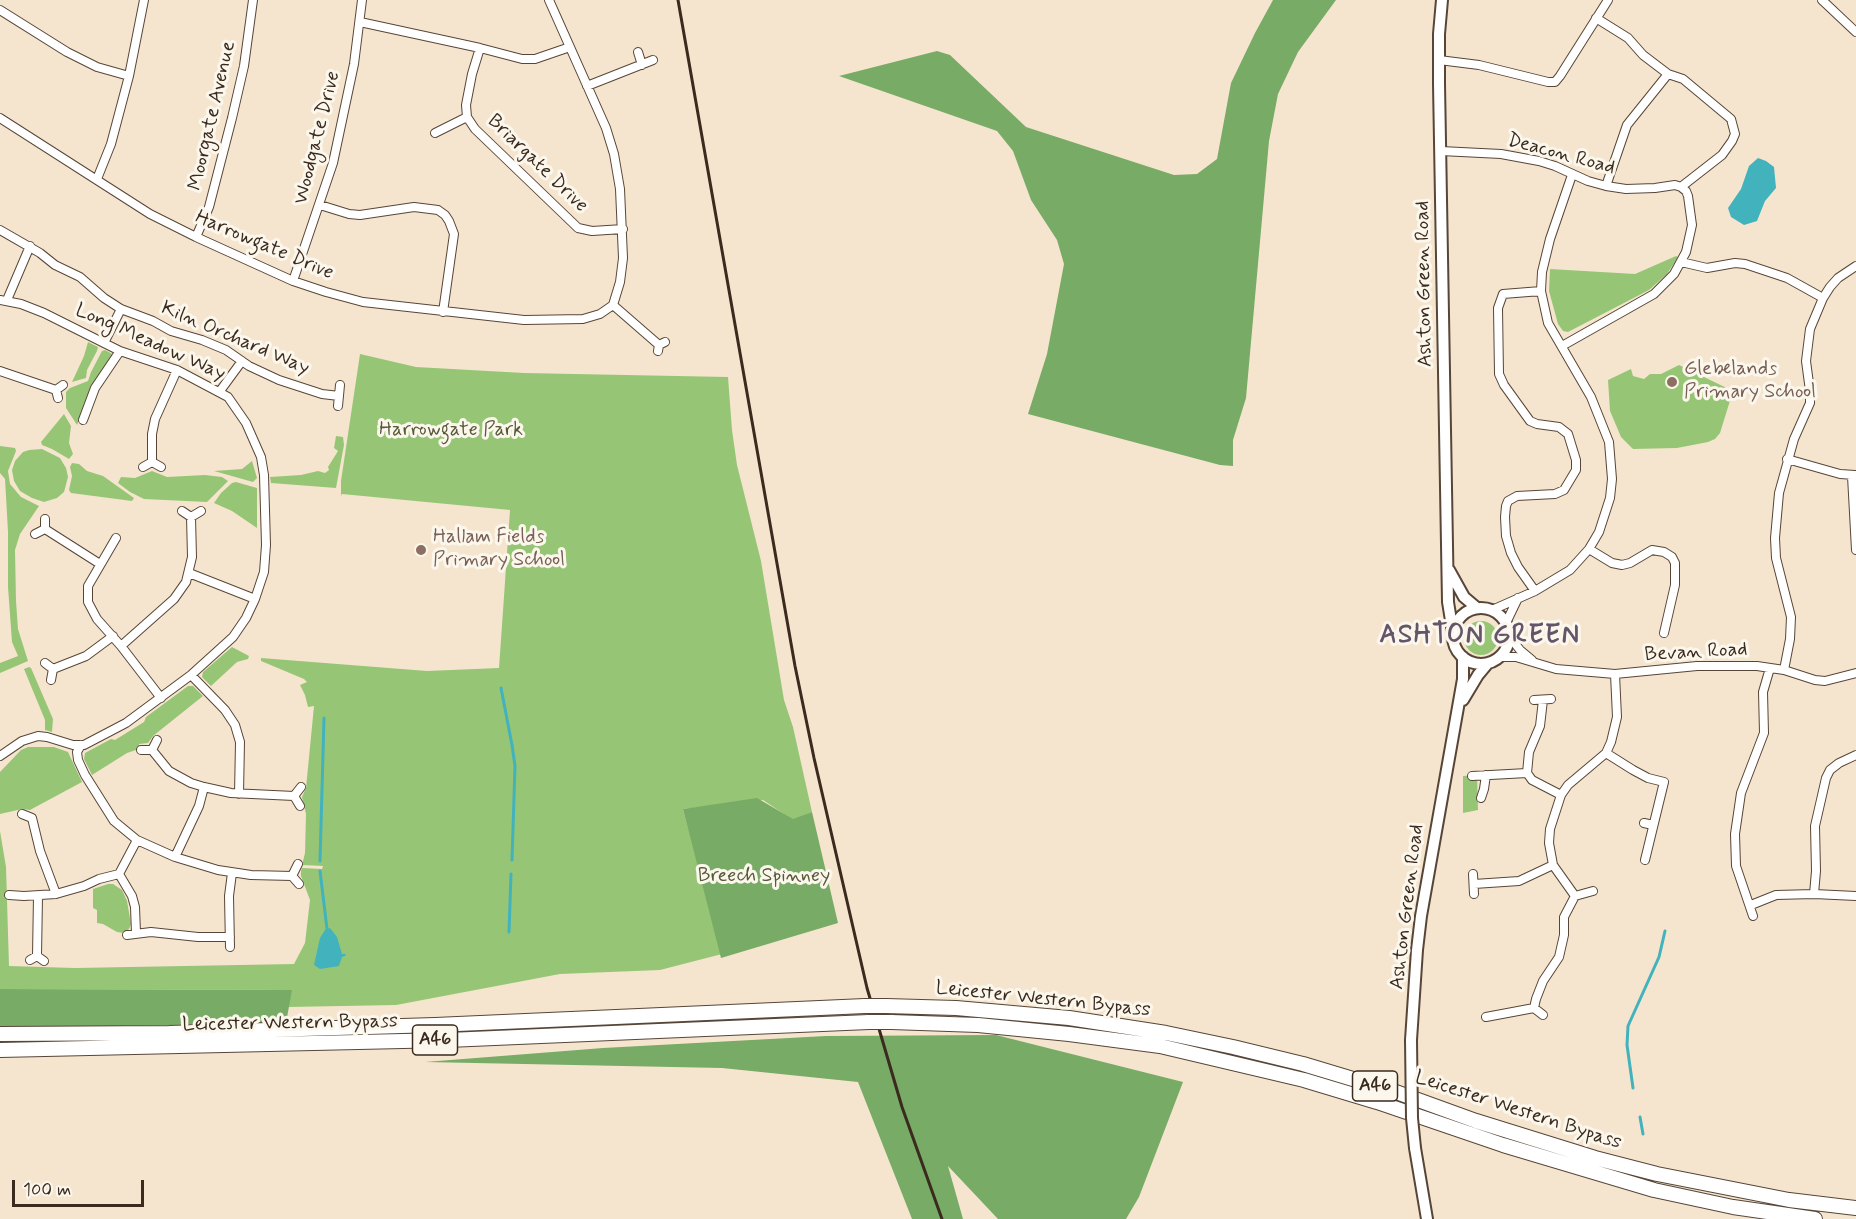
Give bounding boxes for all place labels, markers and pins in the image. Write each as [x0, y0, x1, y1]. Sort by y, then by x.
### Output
place label: Glebelands Primary School [1684, 358, 1816, 405]
marker: Glebelands Primary School [1665, 375, 1679, 389]
place label: Hallam Fields Primary School [433, 526, 565, 573]
marker: Hallam Fields Primary School [414, 543, 428, 557]

